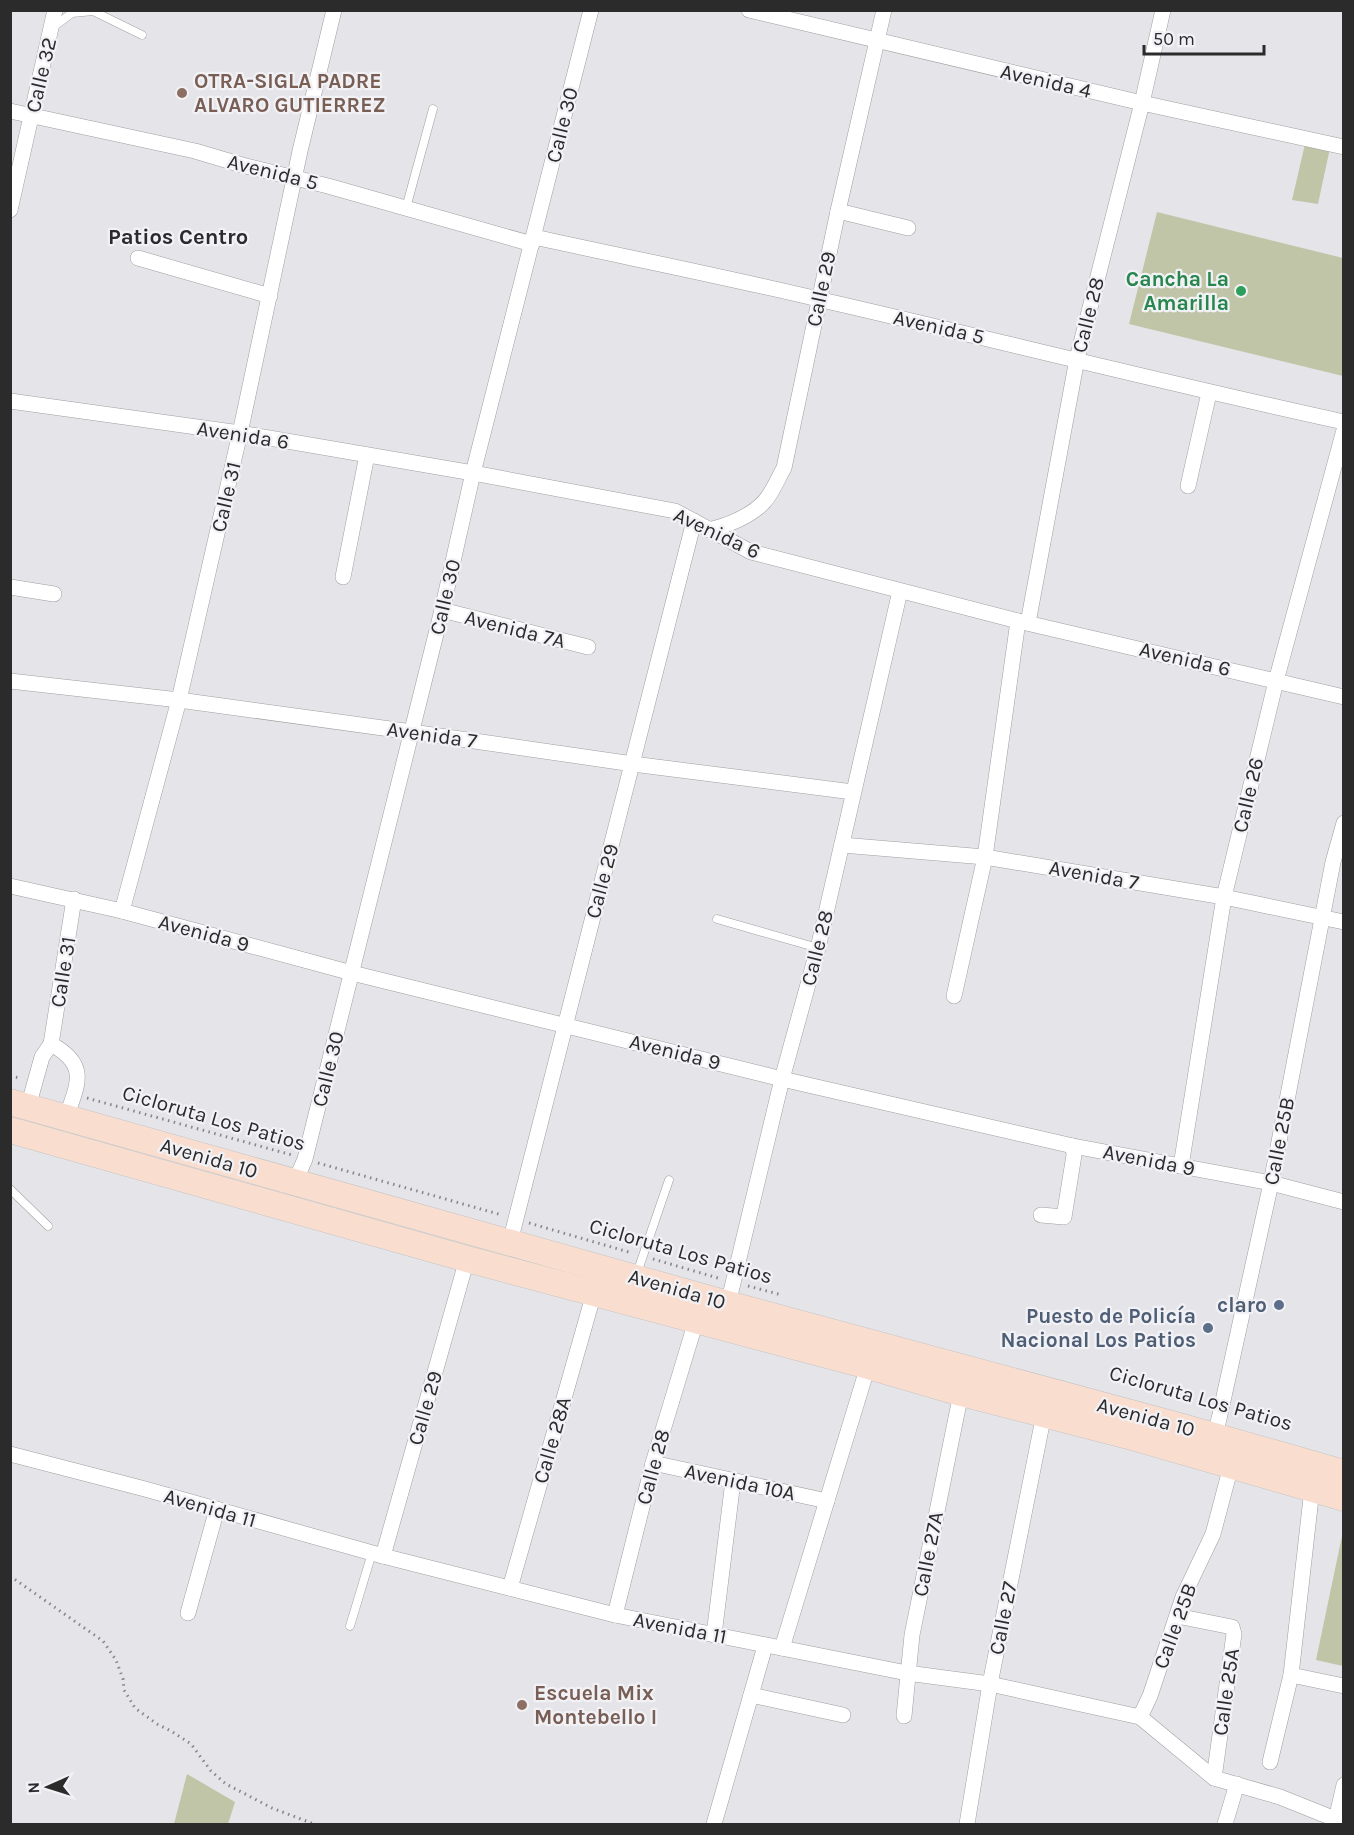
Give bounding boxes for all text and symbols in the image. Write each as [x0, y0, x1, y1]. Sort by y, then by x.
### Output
scale bar [1144, 18, 1264, 56]
text: 50 m [1153, 28, 1195, 50]
street label: Calle 32 [21, 35, 61, 115]
street label: Avenida 4 [998, 59, 1094, 103]
place label: OTRA-SIGLA PADRE ALVARO GUTIERREZ [194, 69, 386, 117]
street label: Calle 30 [541, 85, 583, 165]
marker: OTRA-SIGLA PADRE ALVARO GUTIERREZ [175, 86, 189, 100]
street label: Avenida 5 [225, 149, 321, 195]
district label: Patios Centro [108, 224, 248, 250]
street label: Calle 29 [801, 249, 841, 329]
place label: Cancha La Amarilla [1126, 267, 1229, 315]
street label: Calle 28 [1067, 275, 1109, 355]
marker: Cancha La Amarilla [1234, 284, 1248, 298]
street label: Avenida 5 [891, 305, 987, 349]
street label: Avenida 6 [195, 416, 291, 454]
street label: Calle 31 [206, 460, 246, 534]
street label: Avenida 6 [670, 502, 764, 564]
street label: Calle 30 [425, 557, 465, 637]
street label: Avenida 7A [462, 605, 568, 653]
street label: Avenida 6 [1137, 637, 1233, 681]
street label: Avenida 7 [385, 717, 479, 753]
street label: Calle 26 [1228, 755, 1268, 835]
street label: Calle 29 [581, 841, 623, 921]
street label: Avenida 7 [1047, 855, 1141, 895]
street label: Calle 28 [796, 908, 838, 988]
street label: Avenida 9 [156, 909, 252, 957]
street label: Calle 31 [46, 935, 80, 1009]
street label: Calle 30 [307, 1029, 349, 1109]
street label: Avenida 9 [627, 1029, 723, 1075]
street label: Cicloruta Los Patios [120, 1080, 308, 1156]
street label: Calle 25B [1259, 1095, 1299, 1187]
street label: Avenida 10 [158, 1133, 260, 1183]
street label: Avenida 9 [1101, 1139, 1197, 1181]
street label: Cicloruta Los Patios [587, 1213, 775, 1289]
street label: Avenida 10 [626, 1264, 728, 1314]
place label: claro [1217, 1293, 1267, 1317]
marker: claro [1272, 1298, 1286, 1312]
place label: Puesto de Policía Nacional Los Patios [1000, 1304, 1196, 1352]
marker: Puesto de Policía Nacional Los Patios [1201, 1321, 1215, 1335]
street label: Cicloruta Los Patios [1107, 1360, 1295, 1436]
street label: Calle 29 [403, 1368, 447, 1448]
street label: Avenida 10 [1094, 1392, 1198, 1442]
street label: Calle 28A [528, 1394, 576, 1486]
street label: Calle 28 [631, 1427, 675, 1507]
street label: Avenida 10A [683, 1459, 797, 1505]
street label: Avenida 11 [161, 1483, 259, 1533]
street label: Calle 27A [908, 1509, 948, 1599]
street label: Calle 27 [984, 1579, 1022, 1657]
street label: Calle 25B [1148, 1580, 1202, 1672]
street label: Avenida 11 [631, 1607, 729, 1649]
street label: Calle 25A [1208, 1647, 1244, 1737]
place label: Escuela Mix Montebello I [534, 1681, 657, 1729]
marker: Escuela Mix Montebello I [515, 1698, 529, 1712]
north arrow [18, 1757, 78, 1817]
text: N [24, 1782, 43, 1794]

